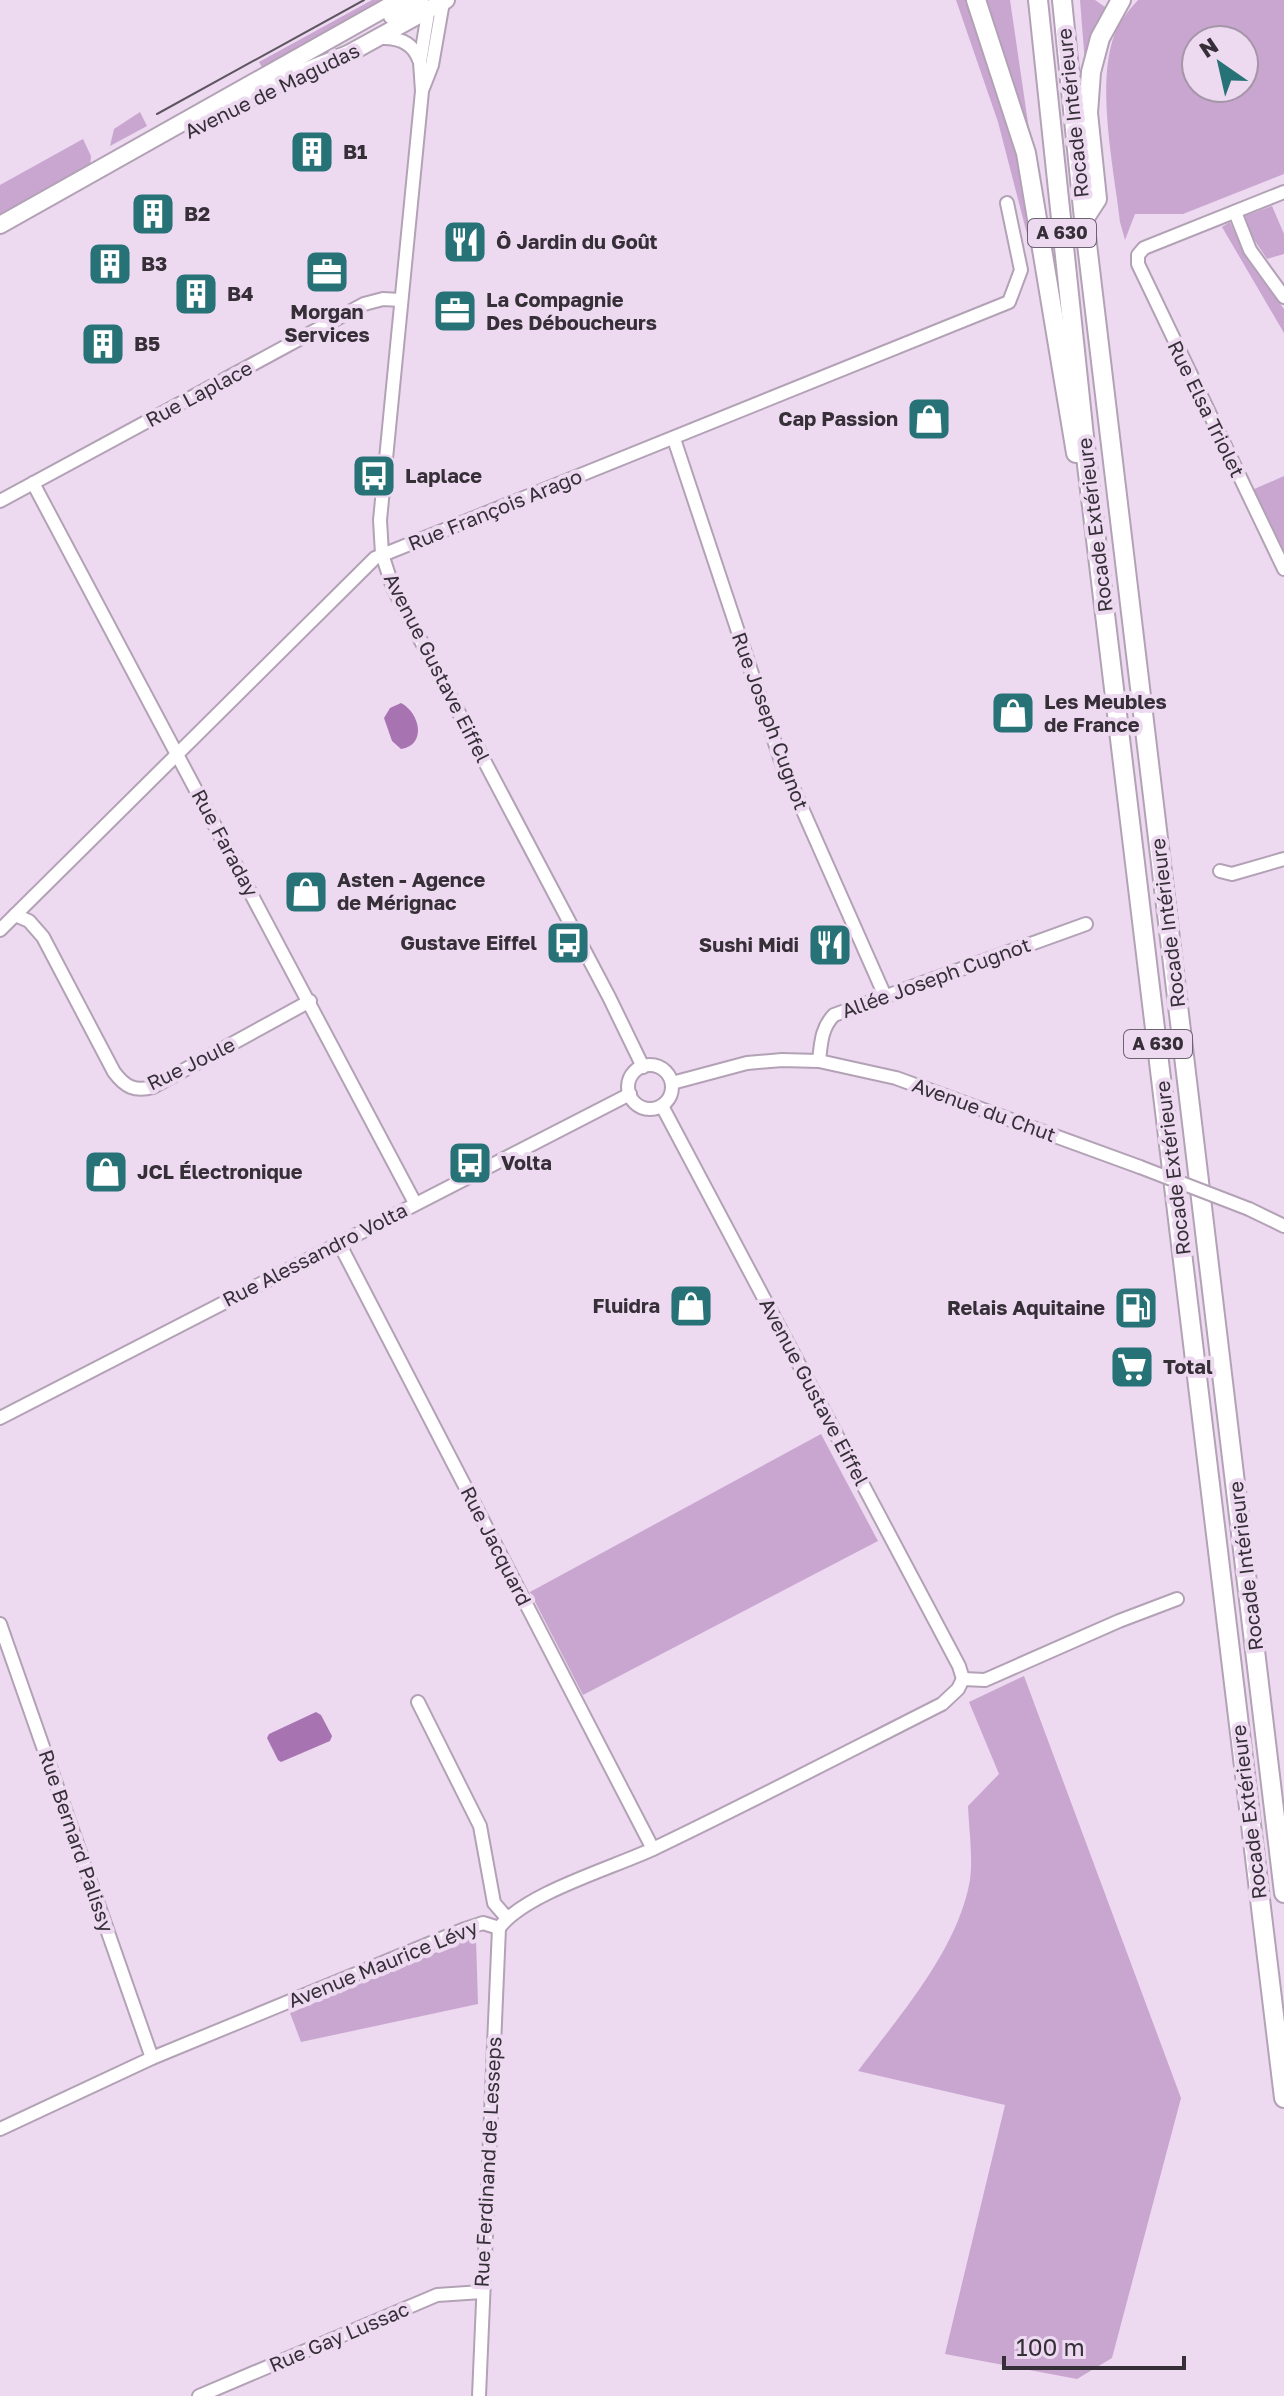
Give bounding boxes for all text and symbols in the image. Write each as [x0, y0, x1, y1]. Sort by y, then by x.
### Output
north arrow [1180, 24, 1260, 104]
street label: Rocade Intérieure [1051, 27, 1093, 199]
text: N [1194, 31, 1223, 63]
street label: Avenue de Magudas [180, 37, 363, 143]
building icon: B1 [288, 128, 336, 176]
place label: B1 [343, 139, 367, 163]
building icon: B2 [129, 190, 177, 238]
place label: B2 [184, 201, 210, 225]
restaurant icon: Ô Jardin du Goût [441, 218, 489, 266]
road number: A 630 [1028, 219, 1096, 247]
place label: Ô Jardin du Goût [496, 229, 658, 253]
building icon: B3 [86, 240, 134, 288]
office icon: Morgan Services [303, 248, 351, 296]
place label: B3 [141, 251, 167, 275]
building icon: B4 [172, 270, 220, 318]
place label: B4 [227, 281, 254, 305]
office icon: La Compagnie Des Déboucheurs [431, 287, 479, 335]
place label: La Compagnie Des Déboucheurs [486, 287, 657, 334]
place label: Morgan Services [284, 299, 370, 346]
building icon: B5 [79, 320, 127, 368]
place label: B5 [134, 331, 160, 355]
street label: Rue Elsa Triolet [1163, 336, 1250, 481]
street label: Rue Laplace [141, 355, 256, 431]
shop icon: Cap Passion [905, 395, 953, 443]
place label: Cap Passion [778, 406, 898, 430]
street label: Rocade Extérieure [1071, 436, 1117, 614]
bus stop icon: Laplace [350, 452, 398, 500]
street label: Rue François Arago [404, 463, 585, 555]
place label: Laplace [405, 463, 482, 487]
street label: Avenue Gustave Eiffel [380, 569, 496, 766]
street label: Rue Joseph Cugnot [728, 629, 814, 813]
shop icon: Les Meubles de France [989, 689, 1037, 737]
place label: Les Meubles de France [1044, 689, 1167, 736]
street label: Rue Faraday [188, 785, 264, 900]
street label: Rocade Intérieure [1145, 837, 1189, 1009]
place label: Asten - Agence de Mérignac [337, 867, 485, 914]
shop icon: Asten - Agence de Mérignac [282, 868, 330, 916]
bus stop icon: Gustave Eiffel [544, 919, 592, 967]
restaurant icon: Sushi Midi [806, 921, 854, 969]
place label: Gustave Eiffel [400, 930, 537, 954]
place label: Sushi Midi [699, 932, 799, 956]
street label: Allée Joseph Cugnot [838, 932, 1033, 1022]
road number: A 630 [1124, 1030, 1192, 1058]
street label: Rue Joule [143, 1032, 238, 1095]
street label: Avenue du Chut [909, 1072, 1059, 1146]
street label: Rocade Extérieure [1149, 1079, 1195, 1257]
bus stop icon: Volta [446, 1139, 494, 1187]
shop icon: JCL Électronique [82, 1148, 130, 1196]
place label: Volta [501, 1150, 552, 1174]
place label: JCL Électronique [137, 1159, 303, 1183]
street label: Rue Alessandro Volta [218, 1197, 411, 1311]
shop icon: Fluidra [667, 1282, 715, 1330]
fuel station icon: Relais Aquitaine [1112, 1284, 1160, 1332]
place label: Fluidra [593, 1293, 660, 1317]
street label: Avenue Gustave Eiffel [755, 1294, 875, 1489]
place label: Relais Aquitaine [947, 1295, 1105, 1319]
supermarket icon: Total [1108, 1343, 1156, 1391]
place label: Total [1163, 1354, 1213, 1378]
street label: Rocade Intérieure [1223, 1480, 1267, 1652]
street label: Rue Jacquard [457, 1482, 537, 1609]
street label: Rocade Extérieure [1225, 1723, 1271, 1901]
street label: Rue Bernard Palissy [34, 1746, 119, 1935]
street label: Avenue Maurice Lévy [284, 1914, 481, 2012]
street label: Rue Ferdinand de Lesseps [468, 2036, 506, 2288]
street label: Rue Gay Lussac [265, 2296, 412, 2376]
scale bar [1004, 2320, 1184, 2370]
text: 100 m [1016, 2332, 1085, 2361]

